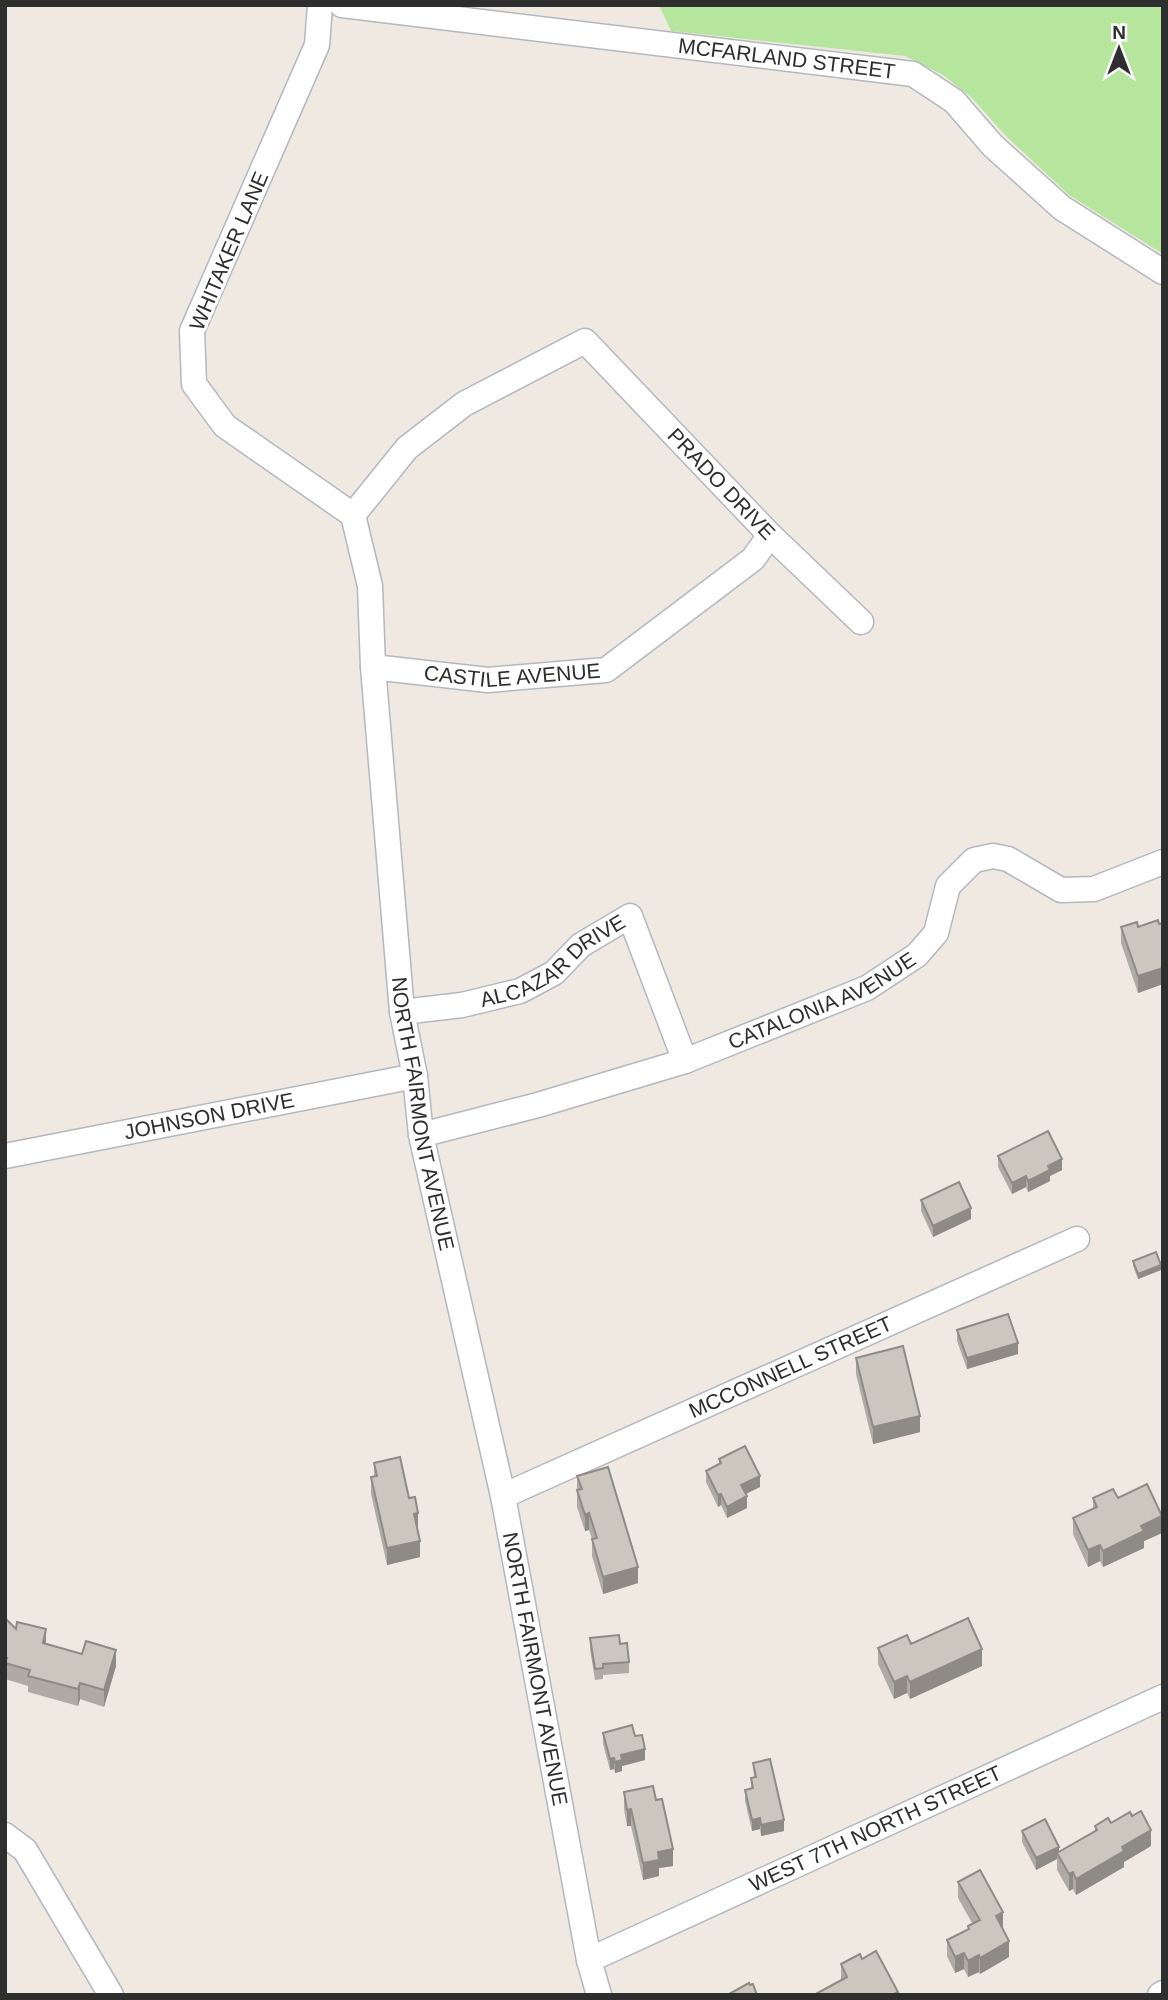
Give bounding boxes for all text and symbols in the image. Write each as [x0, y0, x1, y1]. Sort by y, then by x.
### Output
north arrow [1084, 14, 1154, 84]
text: N [1112, 22, 1126, 43]
street label: MCFARLAND STREET [677, 34, 897, 83]
street label: WHITAKER LANE [185, 168, 272, 334]
street label: PRADO DRIVE [663, 423, 780, 544]
street label: CASTILE AVENUE [423, 659, 601, 691]
street label: ALCAZAR DRIVE [478, 910, 629, 1011]
street label: CATALONIA AVENUE [725, 947, 920, 1053]
street label: NORTH FAIRMONT AVENUE [388, 976, 459, 1253]
street label: JOHNSON DRIVE [122, 1088, 296, 1144]
street label: MCCONNELL STREET [685, 1311, 895, 1422]
street label: NORTH FAIRMONT AVENUE [499, 1530, 572, 1808]
street label: WEST 7TH NORTH STREET [745, 1761, 1005, 1896]

